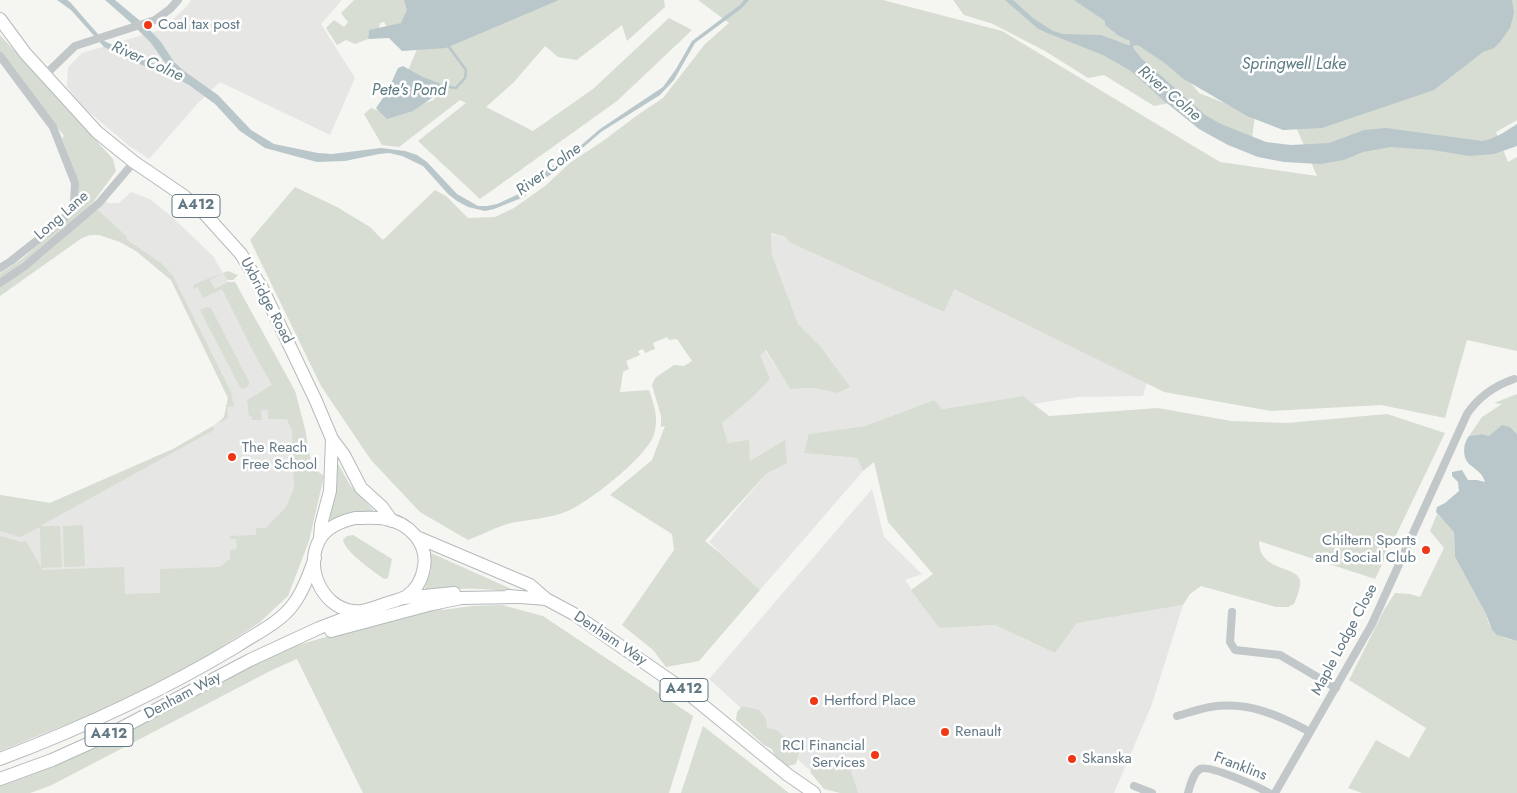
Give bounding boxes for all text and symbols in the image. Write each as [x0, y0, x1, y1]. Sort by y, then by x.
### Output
place label: Coal tax post [158, 16, 240, 34]
marker: Coal tax post [142, 19, 154, 31]
water label: River Colne [108, 38, 186, 86]
water label: Springwell Lake [1242, 55, 1346, 75]
water label: River Colne [1134, 62, 1204, 126]
water label: Pete's Pond [372, 81, 446, 101]
water label: River Colne [513, 139, 585, 201]
street label: Long Lane [31, 188, 93, 244]
road number: A412 [172, 195, 220, 218]
street label: Uxbridge Road [236, 255, 296, 347]
place label: The Reach Free School [242, 439, 317, 474]
marker: The Reach Free School [226, 451, 238, 463]
place label: Chiltern Sports and Social Club [1315, 532, 1416, 567]
marker: Chiltern Sports and Social Club [1420, 544, 1432, 556]
street label: Maple Lodge Close [1308, 581, 1382, 699]
street label: Denham Way [570, 608, 650, 670]
street label: Denham Way [142, 668, 224, 724]
road number: A412 [660, 678, 708, 702]
place label: Hertford Place [824, 692, 916, 710]
marker: Hertford Place [808, 695, 820, 707]
place label: Renault [955, 723, 1001, 741]
road number: A412 [85, 724, 133, 746]
marker: Renault [939, 726, 951, 738]
place label: RCI Financial Services [782, 737, 865, 772]
marker: RCI Financial Services [869, 749, 881, 761]
street label: Franklins [1211, 749, 1269, 785]
place label: Skanska [1082, 750, 1132, 768]
marker: Skanska [1066, 753, 1078, 765]

